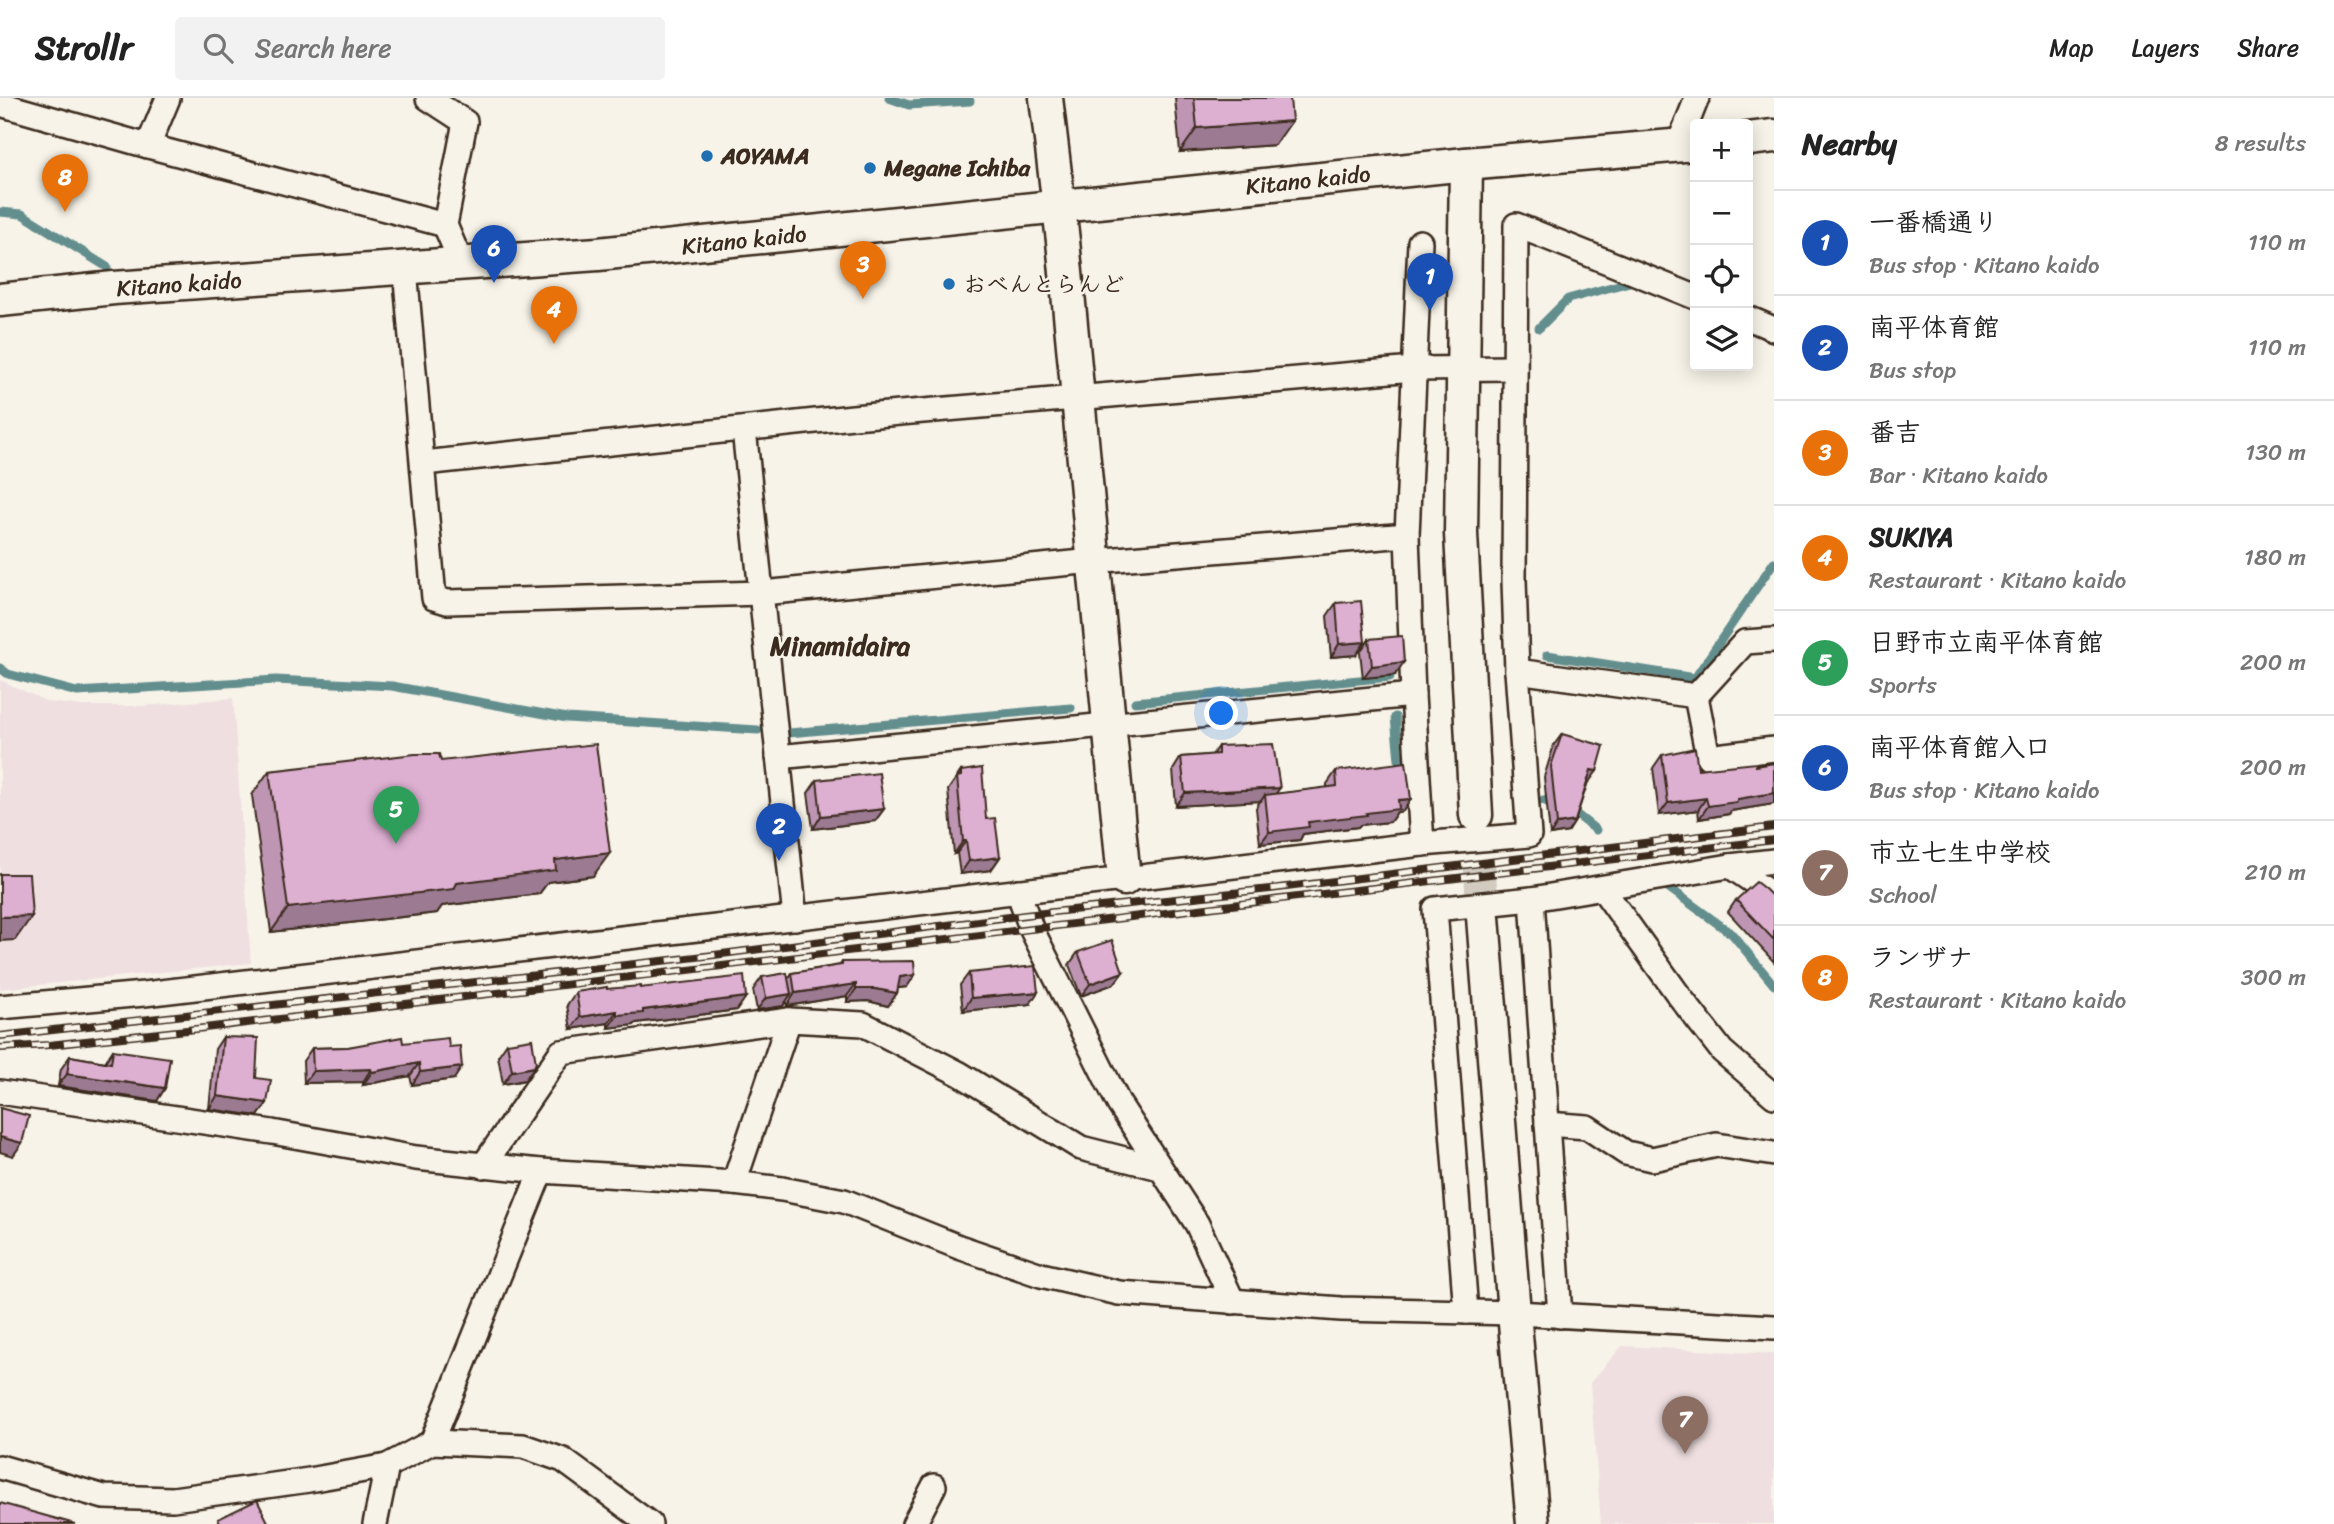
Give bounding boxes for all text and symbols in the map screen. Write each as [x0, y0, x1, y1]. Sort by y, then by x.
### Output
search box [175, 17, 665, 80]
text: Strollr [35, 19, 133, 77]
text: Search here [255, 25, 392, 71]
text: Map [2049, 27, 2094, 69]
text: Layers [2132, 27, 2199, 69]
text: Share [2237, 27, 2299, 69]
icon: search [199, 29, 237, 67]
text: Nearby [1802, 117, 1897, 171]
map controls [1690, 119, 1753, 371]
button: + [1690, 119, 1753, 182]
text: 8 results [2215, 123, 2306, 164]
place label: AOYAMA [720, 136, 810, 177]
marker: AOYAMA [699, 148, 715, 164]
place label: Megane Ichiba [883, 148, 1031, 189]
pin: 8 [42, 154, 88, 212]
street label: Kitano kaido [1244, 154, 1373, 207]
marker: Megane Ichiba [862, 160, 878, 176]
button: − [1690, 182, 1753, 245]
text: 一番橋通り [1869, 199, 1999, 245]
street label: Kitano kaido [680, 214, 809, 267]
text: 1 [1820, 222, 1830, 263]
text: 110 m [2248, 222, 2306, 263]
pin: 6 [471, 225, 517, 283]
pin: 3 [840, 241, 886, 299]
button: locate [1690, 245, 1753, 308]
text: Bus stop · Kitano kaido [1869, 245, 2100, 286]
pin: 1 [1407, 253, 1453, 311]
street label: Kitano kaido [115, 260, 243, 309]
place label: おべんとらんど [963, 264, 1124, 305]
marker: おべんとらんど [941, 276, 957, 292]
pin: 4 [531, 286, 577, 344]
text: 南平体育館 [1869, 304, 1999, 350]
button: layers [1690, 308, 1753, 371]
text: 2 [1818, 327, 1832, 368]
text: 110 m [2248, 327, 2306, 368]
text: Bus stop [1869, 350, 1956, 391]
text: 番吉 [1869, 409, 1921, 455]
text: 3 [1819, 432, 1831, 473]
text: 130 m [2245, 432, 2306, 473]
text: Bar · Kitano kaido [1869, 455, 2048, 496]
text: SUKIYA [1869, 514, 1953, 560]
text: 4 [1818, 537, 1832, 578]
text: 180 m [2244, 537, 2306, 578]
text: Restaurant · Kitano kaido [1869, 560, 2126, 601]
text: 日野市立南平体育館 [1869, 619, 2103, 665]
district label: Minamidaira [769, 623, 911, 669]
text: 5 [1818, 642, 1832, 683]
text: 200 m [2240, 642, 2306, 683]
text: Sports [1869, 665, 1937, 706]
your location [1204, 696, 1238, 730]
text: 南平体育館入口 [1869, 724, 2051, 770]
text: 6 [1818, 747, 1832, 788]
text: 200 m [2240, 747, 2306, 788]
text: Bus stop · Kitano kaido [1869, 770, 2100, 811]
pin: 5 [373, 786, 419, 844]
pin: 2 [756, 803, 802, 861]
text: 市立七生中学校 [1869, 829, 2051, 875]
text: 7 [1818, 852, 1832, 893]
text: 210 m [2245, 852, 2306, 893]
text: School [1869, 875, 1937, 916]
text: ランザナ [1869, 934, 1973, 980]
text: 8 [1818, 957, 1832, 998]
text: 300 m [2241, 957, 2306, 998]
text: Restaurant · Kitano kaido [1869, 980, 2126, 1021]
pin: 7 [1662, 1396, 1708, 1454]

